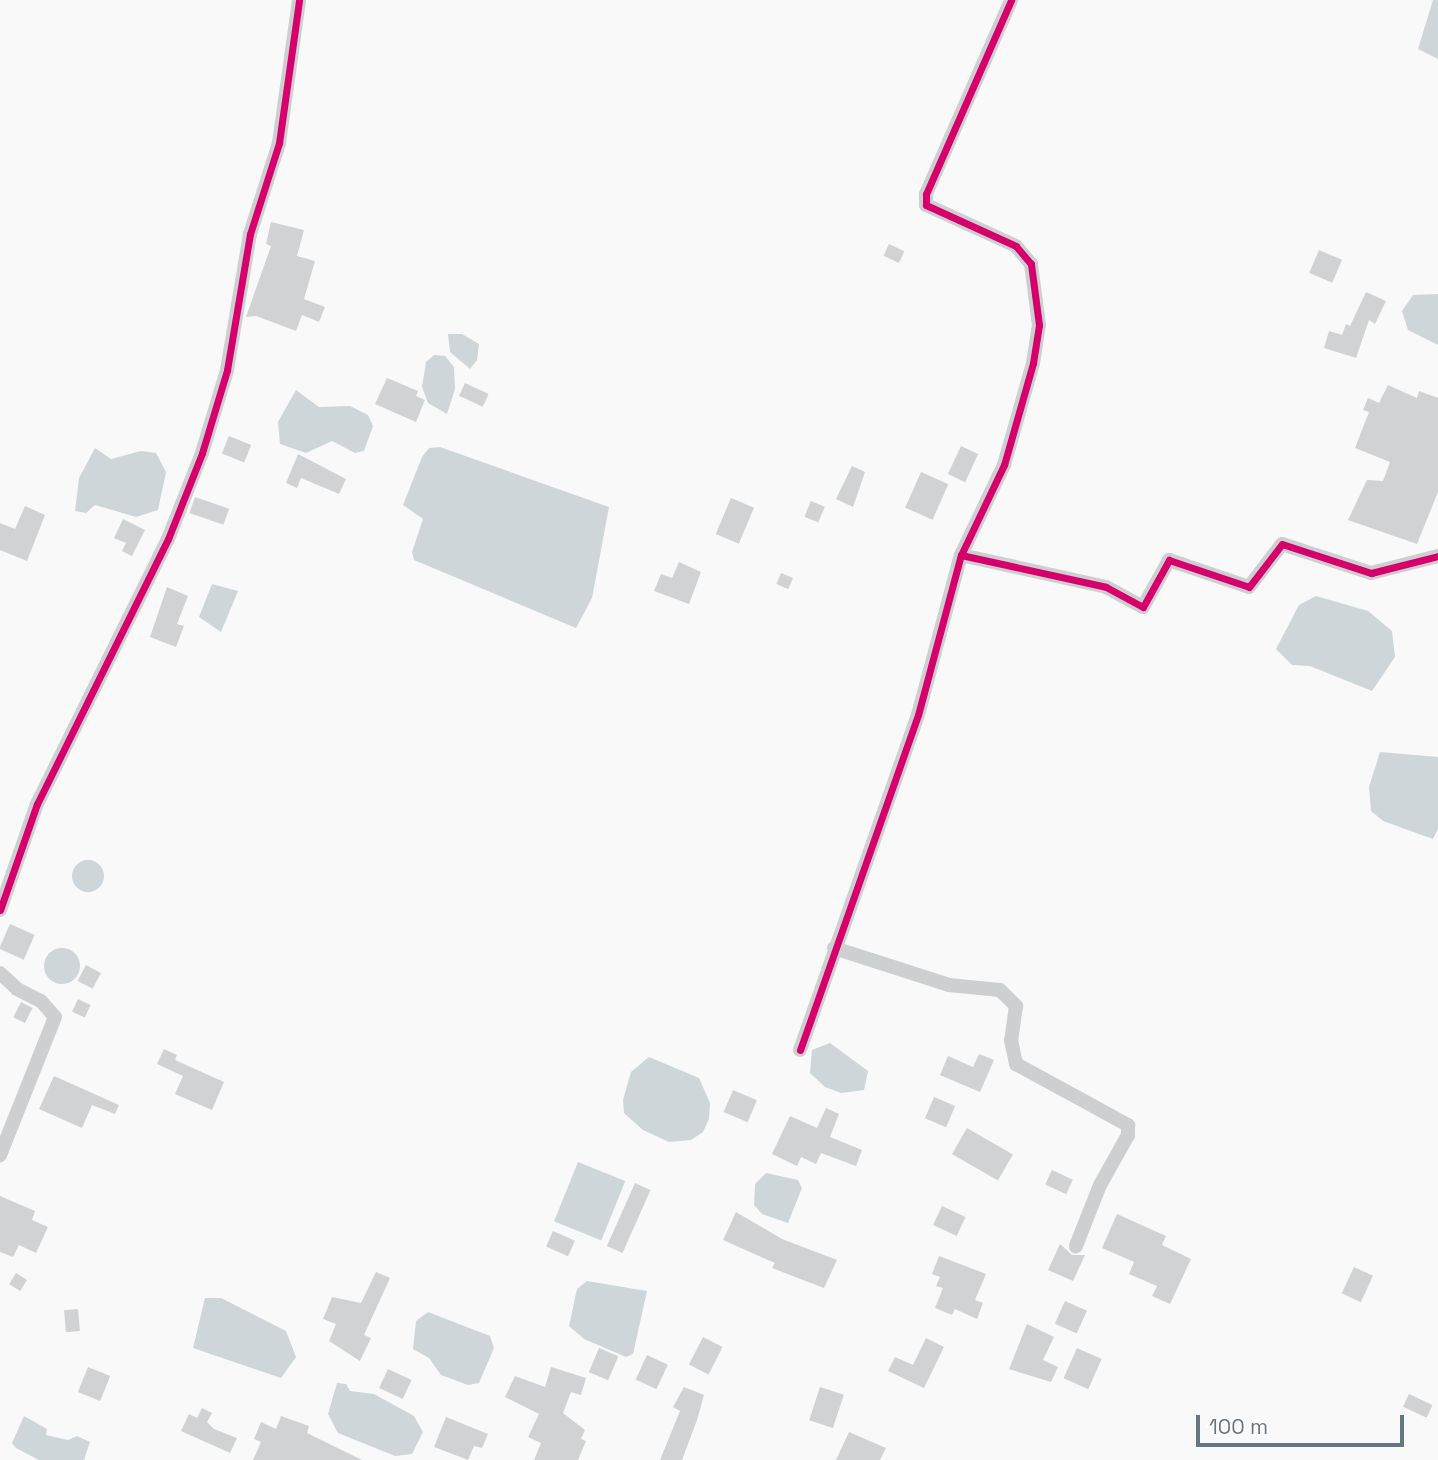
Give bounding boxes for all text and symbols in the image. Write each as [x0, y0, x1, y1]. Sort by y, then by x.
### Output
scale bar [1200, 1400, 1408, 1444]
text: 100 m [1209, 1413, 1268, 1440]

